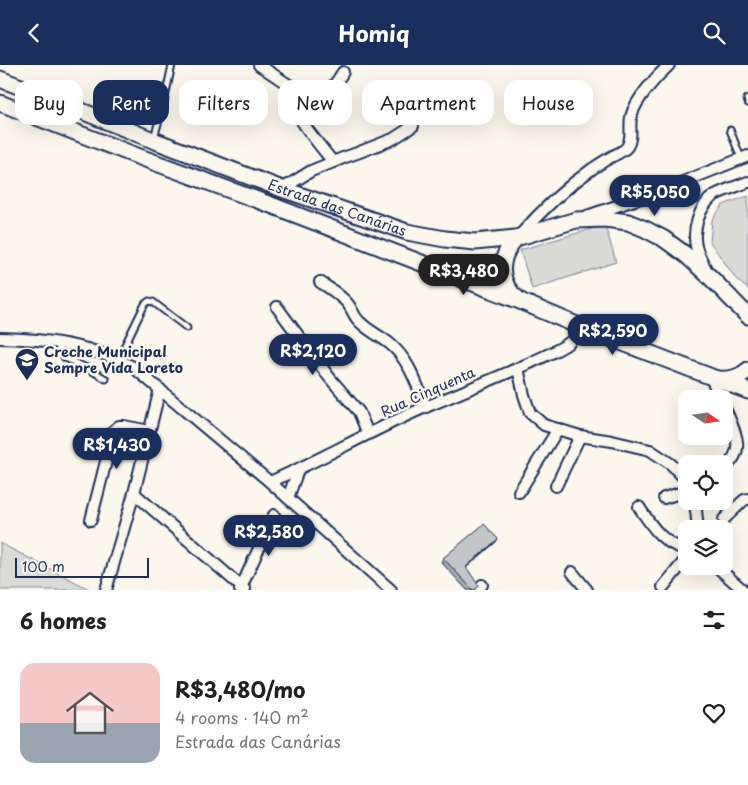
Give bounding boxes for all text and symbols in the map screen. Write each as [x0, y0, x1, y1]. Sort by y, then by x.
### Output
text: Homiq [339, 16, 409, 49]
icon: back [20, 19, 48, 47]
icon: search [700, 19, 728, 47]
chip: Buy [15, 80, 83, 125]
chip: Rent [93, 80, 169, 125]
chip: Filters [179, 80, 268, 125]
chip: New [278, 80, 352, 125]
chip: Apartment [362, 80, 494, 125]
chip: House [504, 80, 593, 125]
street label: Estrada das Canárias [265, 174, 409, 241]
pin: R$5,050 [609, 175, 701, 217]
text: R$5,050 [620, 179, 690, 203]
pin: R$3,480 [418, 253, 510, 296]
text: R$3,480 [429, 258, 499, 282]
pin: R$2,590 [567, 313, 659, 356]
text: R$2,590 [579, 318, 647, 342]
pin: R$2,120 [267, 333, 359, 376]
text: R$2,120 [280, 338, 346, 362]
place label: Creche Municipal Sempre Vida Loreto [44, 341, 183, 378]
school or university icon: Creche Municipal Sempre Vida Loreto [14, 347, 40, 381]
street label: Rua Cinquenta [377, 361, 479, 422]
north arrow [678, 390, 732, 445]
map controls [678, 390, 733, 575]
pin: R$1,430 [71, 427, 163, 470]
text: R$1,430 [84, 432, 150, 456]
button: locate [678, 455, 733, 510]
pin: R$2,580 [223, 515, 315, 557]
text: R$2,580 [234, 519, 304, 543]
button: layers [678, 520, 733, 575]
scale bar [15, 555, 149, 578]
text: 100 m [22, 556, 65, 577]
text: 6 homes [20, 604, 106, 636]
icon: filters [700, 606, 728, 634]
text: R$3,480/mo [175, 673, 305, 705]
icon: home [60, 683, 120, 743]
icon: heart [700, 699, 728, 727]
text: 4 rooms · 140 m² [175, 705, 309, 729]
text: Estrada das Canárias [175, 729, 341, 753]

